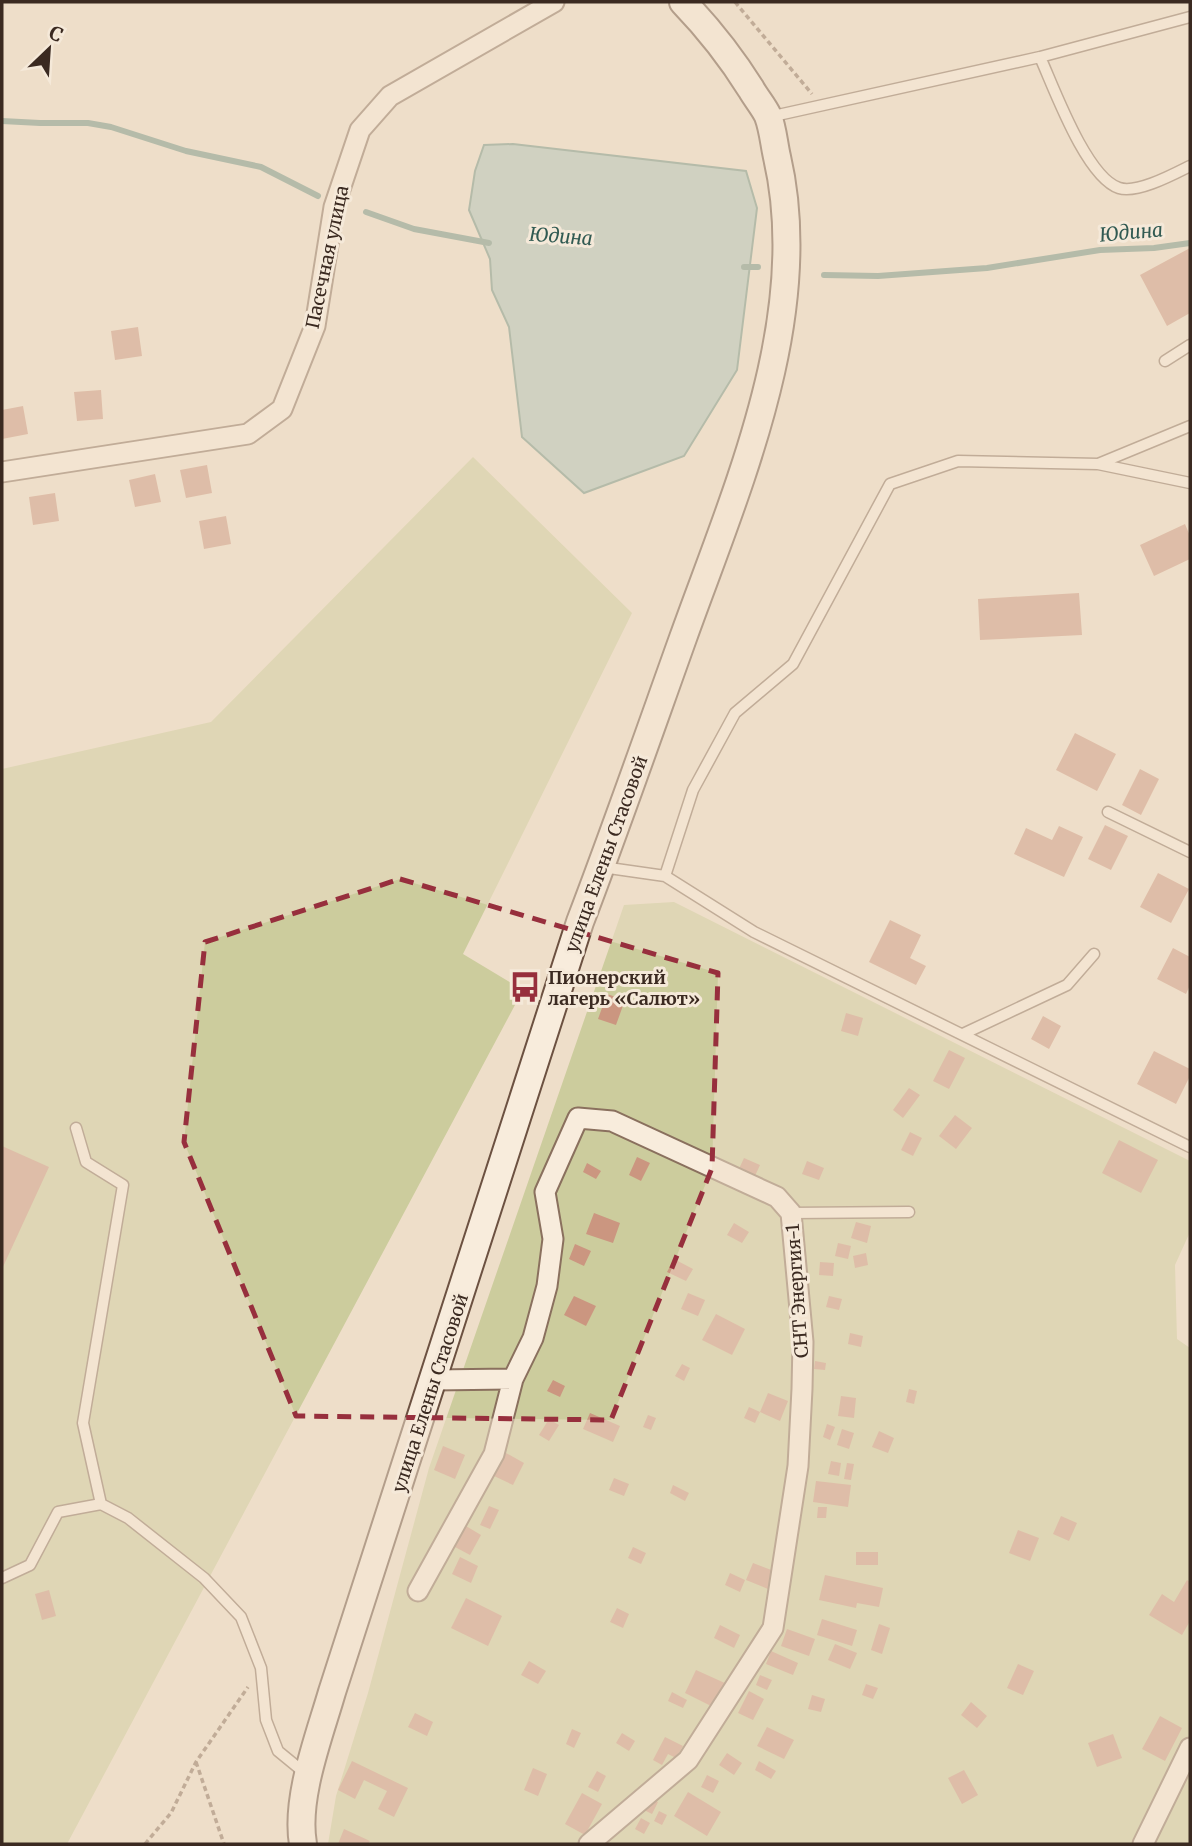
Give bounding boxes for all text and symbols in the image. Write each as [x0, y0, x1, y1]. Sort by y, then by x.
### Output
north arrow [14, 14, 84, 84]
text: С [45, 20, 67, 47]
street label: Пасечная улица [301, 183, 353, 331]
water label: Юдина [1098, 217, 1164, 247]
water label: Юдина [528, 222, 594, 250]
street label: улица Елены Стасовой [560, 752, 652, 956]
place label: Пионерский лагерь «Салют» [548, 966, 700, 1010]
bus stop icon: Пионерский лагерь «Салют» [508, 970, 542, 1004]
street label: СНТ Энергия-1 [781, 1223, 813, 1359]
street label: улица Елены Стасовой [387, 1291, 473, 1495]

